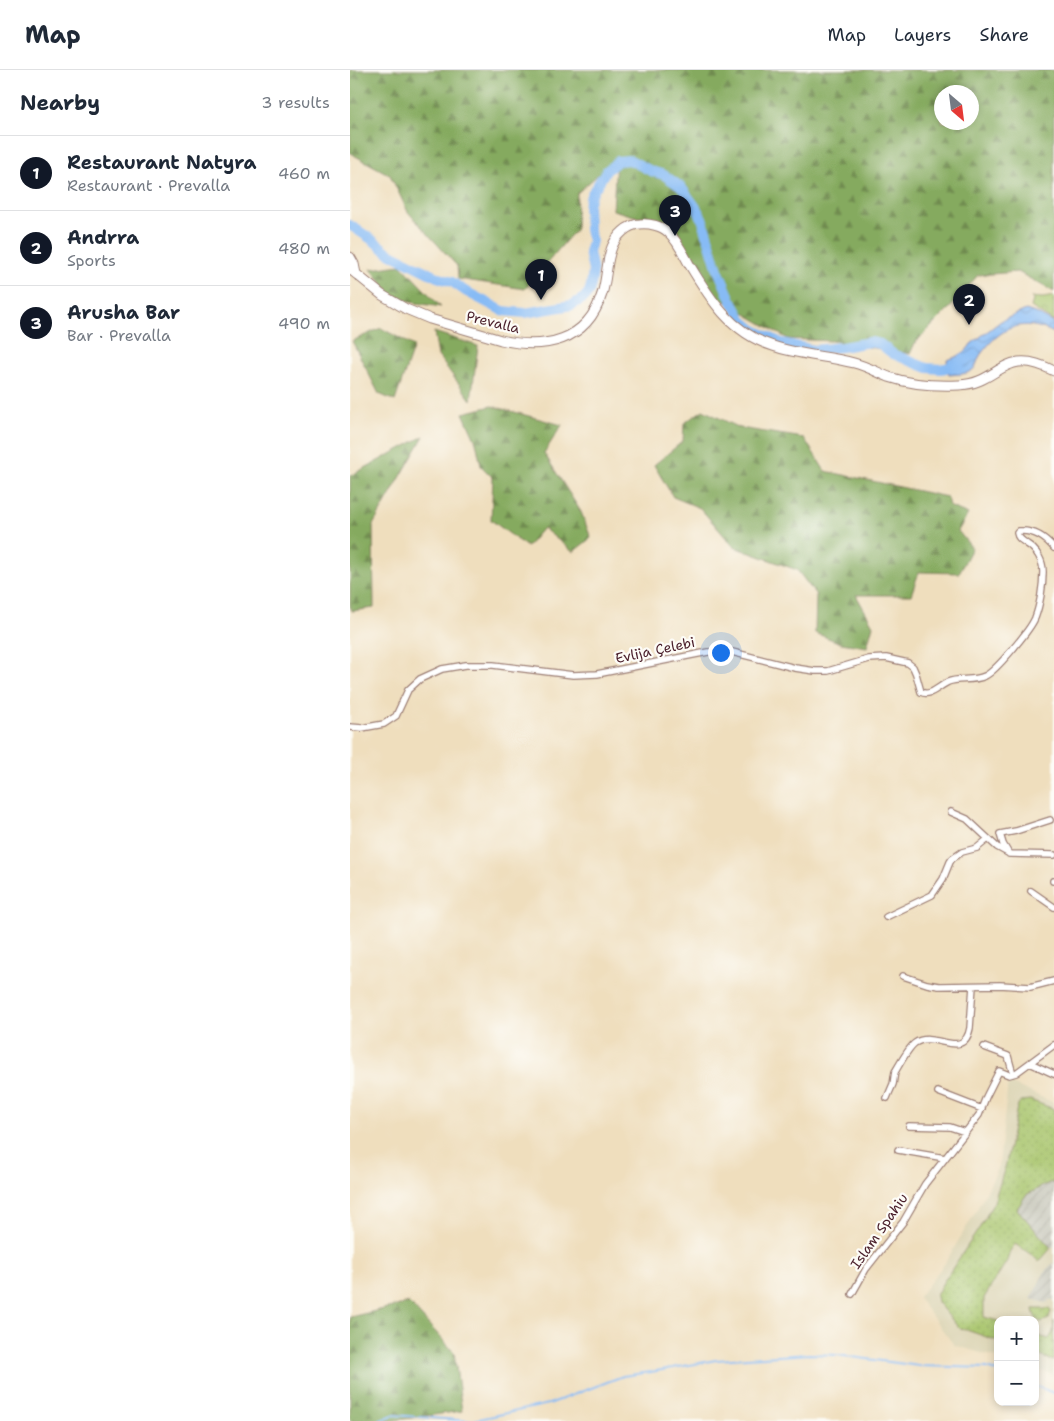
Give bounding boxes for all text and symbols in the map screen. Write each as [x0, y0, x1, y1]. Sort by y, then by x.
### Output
text: Map [25, 19, 81, 51]
text: Map [828, 23, 866, 47]
text: Layers [894, 23, 951, 47]
text: Share [979, 23, 1029, 47]
north arrow [934, 85, 979, 130]
text: Nearby [20, 89, 100, 117]
text: 3 results [261, 92, 330, 113]
text: Restaurant Natyra [67, 150, 256, 175]
text: 1 [32, 163, 40, 184]
text: 460 m [278, 163, 330, 184]
text: Restaurant · Prevalla [67, 175, 230, 196]
pin: 3 [659, 195, 691, 236]
text: Andrra [67, 225, 139, 250]
text: 2 [30, 238, 42, 259]
text: 480 m [278, 238, 330, 259]
text: Sports [67, 250, 116, 271]
pin: 1 [525, 259, 557, 300]
pin: 2 [953, 284, 985, 325]
text: Arusha Bar [67, 300, 180, 325]
street label: Prevalla [464, 307, 522, 337]
text: 3 [30, 313, 42, 334]
text: 490 m [278, 313, 330, 334]
text: Bar · Prevalla [67, 325, 171, 346]
street label: Evlija Çelebi [614, 633, 696, 667]
your location [708, 640, 734, 666]
street label: Islam Spahiu [846, 1190, 912, 1272]
map controls [994, 1316, 1039, 1406]
button: + [994, 1316, 1039, 1361]
button: − [994, 1361, 1039, 1406]

